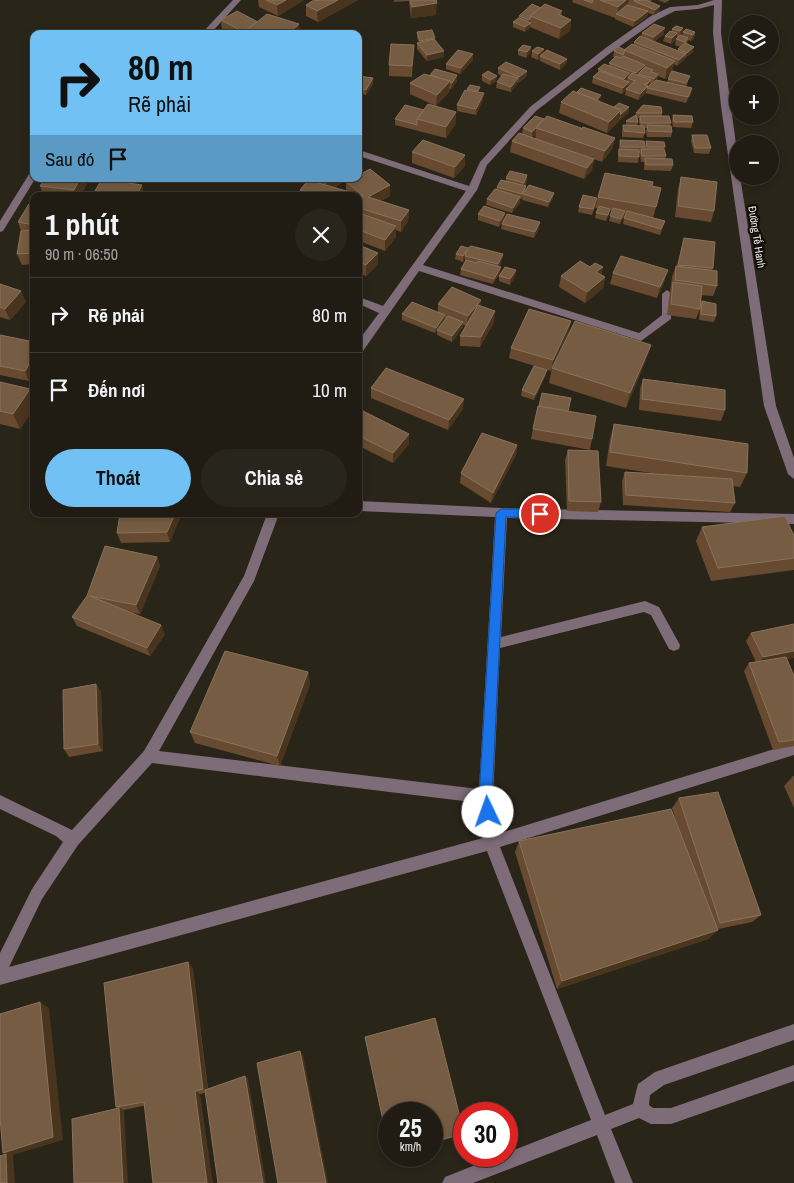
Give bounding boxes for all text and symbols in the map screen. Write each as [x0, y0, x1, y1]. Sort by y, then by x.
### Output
map controls [729, 15, 779, 185]
button: layers [729, 15, 779, 65]
text: 80 m [128, 44, 193, 91]
icon: right [45, 50, 110, 115]
button: + [729, 75, 779, 125]
text: Rẽ phải [128, 89, 191, 119]
button: − [729, 135, 779, 185]
icon: arrive [104, 145, 132, 173]
text: Sau đó [45, 146, 94, 172]
text: 1 phút [45, 204, 119, 244]
street label: Đường Tế Hanh [745, 205, 769, 269]
button: close [295, 209, 347, 261]
text: 90 m · 06:50 [45, 243, 118, 265]
icon: right [45, 301, 73, 329]
text: Rẽ phải [88, 302, 144, 328]
text: 80 m [312, 302, 347, 328]
icon: arrive [45, 376, 73, 404]
text: Đến nơi [88, 377, 145, 403]
text: 10 m [312, 377, 347, 403]
button: Thoát [45, 449, 191, 507]
button: Chia sẻ [201, 449, 347, 507]
pin [519, 493, 561, 535]
icon: arrive [526, 500, 554, 528]
position arrow [461, 785, 513, 837]
speed limit sign: 30 [453, 1102, 518, 1167]
text: 25 [399, 1111, 422, 1145]
text: km/h [400, 1139, 421, 1155]

